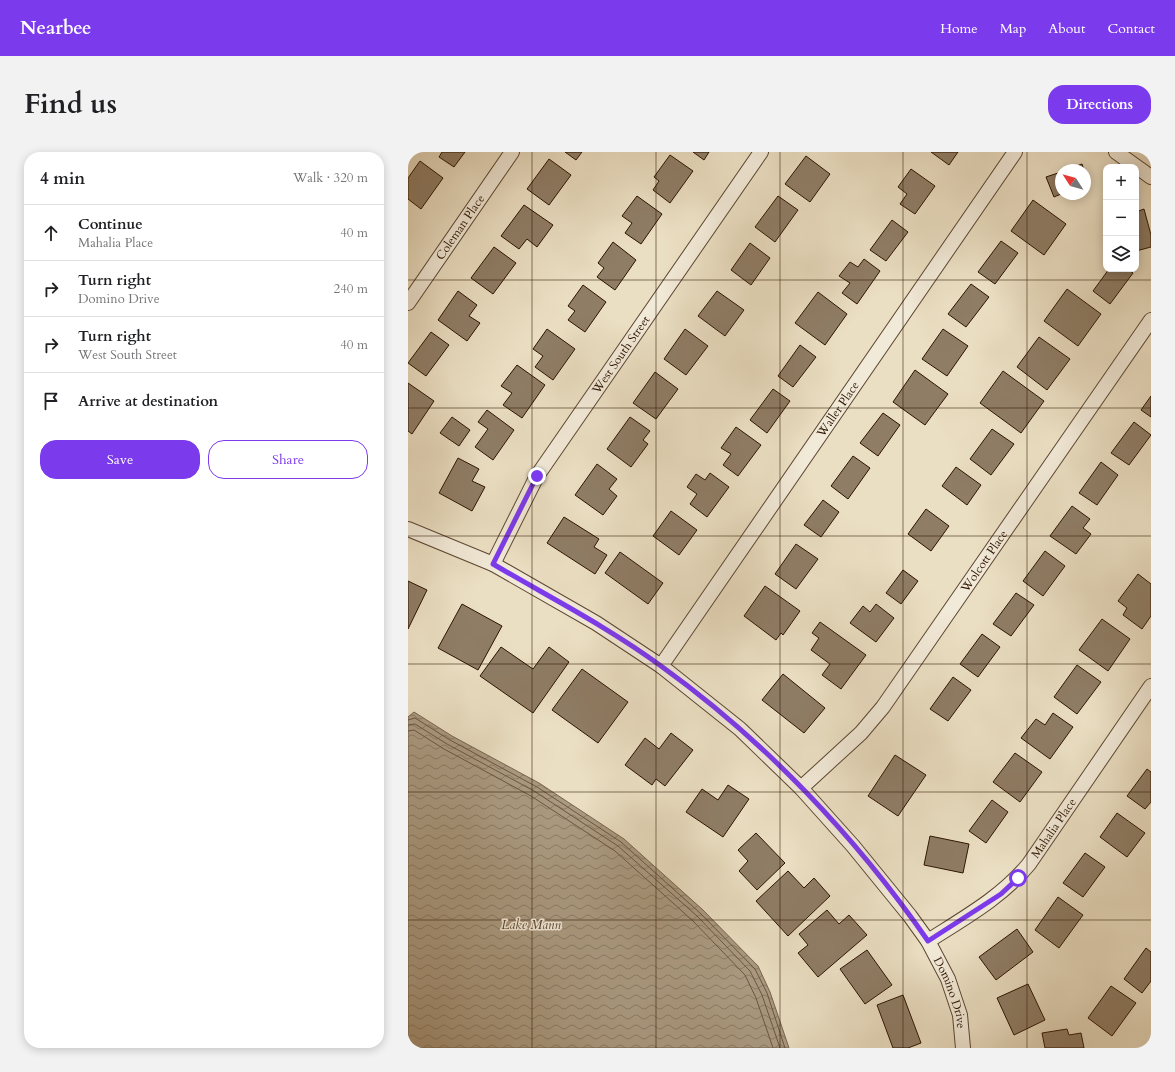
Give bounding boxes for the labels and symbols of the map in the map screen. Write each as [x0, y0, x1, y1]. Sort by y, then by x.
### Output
north arrow [1055, 164, 1091, 200]
street label: Coleman Place [432, 191, 488, 263]
street label: West South Street [588, 312, 654, 398]
street label: Waller Place [813, 378, 863, 441]
route end [528, 467, 546, 485]
street label: Wolcott Place [956, 527, 1011, 596]
street label: Mahalia Place [1027, 795, 1080, 861]
route start [1009, 869, 1027, 887]
water label: Lake Mann [501, 916, 561, 934]
street label: Domino Drive [930, 954, 969, 1029]

